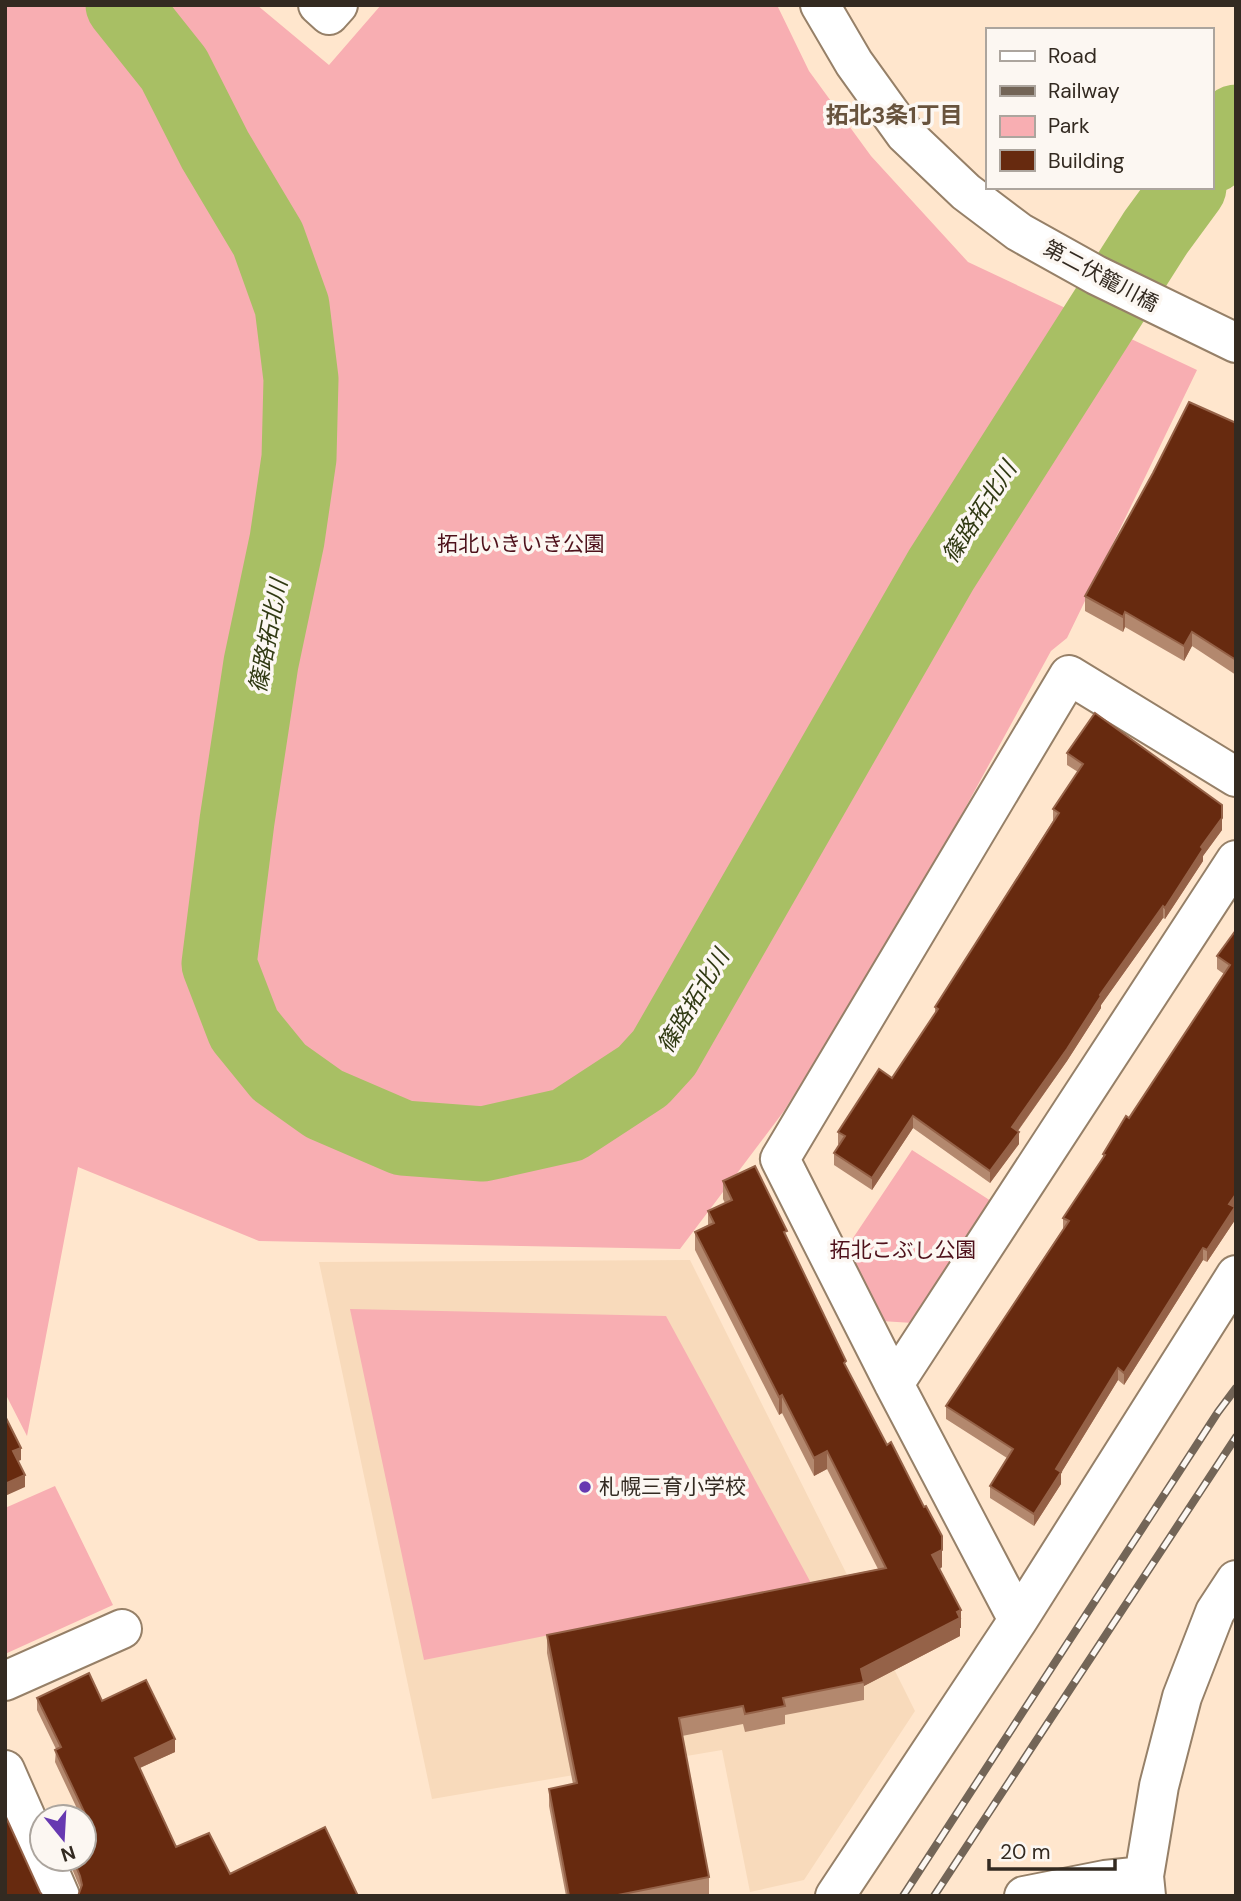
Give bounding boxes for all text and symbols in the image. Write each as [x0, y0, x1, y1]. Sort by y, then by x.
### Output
legend [986, 28, 1213, 189]
text: Road [1048, 42, 1097, 70]
text: Railway [1048, 77, 1120, 105]
district label: 拓北3条1丁目 [825, 100, 963, 130]
text: Park [1048, 112, 1090, 140]
text: Building [1048, 147, 1125, 175]
street label: 第二伏籠川橋 [1039, 234, 1163, 318]
water label: 篠路拓北川 [935, 453, 1025, 568]
park label: 拓北いきいき公園 [437, 530, 605, 558]
water label: 篠路拓北川 [242, 574, 294, 695]
water label: 篠路拓北川 [651, 941, 737, 1058]
park label: 拓北こぶし公園 [830, 1236, 977, 1264]
place label: 札幌三育小学校 [599, 1473, 746, 1501]
marker: 札幌三育小学校 [577, 1479, 593, 1495]
north arrow [28, 1803, 98, 1873]
scale bar [989, 1828, 1115, 1872]
text: 20 m [1000, 1838, 1051, 1866]
text: N [58, 1840, 79, 1868]

